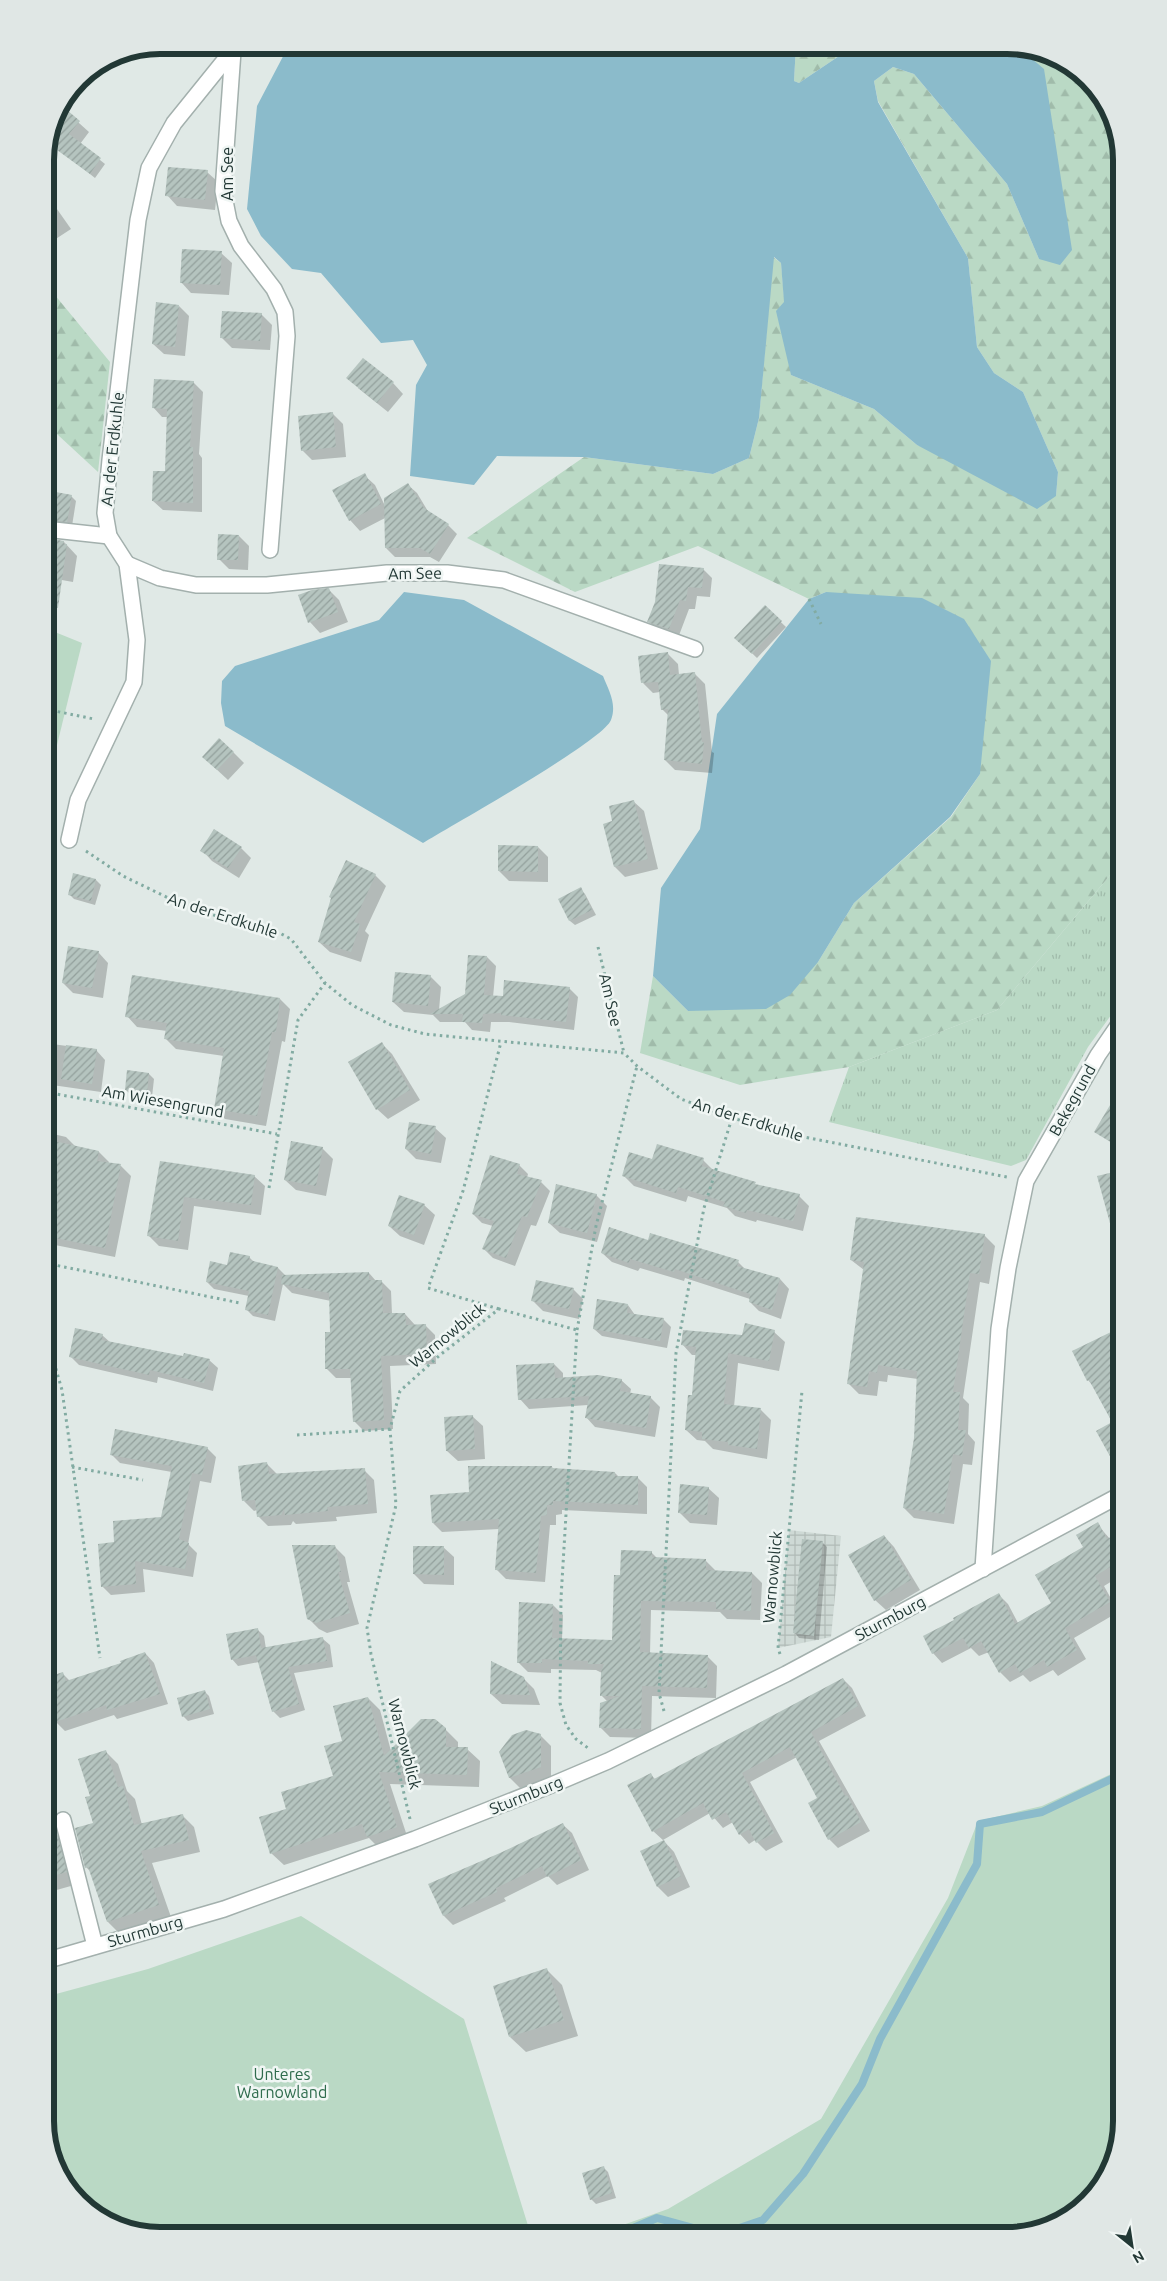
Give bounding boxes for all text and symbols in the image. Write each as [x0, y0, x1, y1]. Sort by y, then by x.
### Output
street label: Am See [218, 147, 236, 201]
street label: An der Erdkuhle [97, 391, 127, 507]
street label: Am See [388, 564, 442, 582]
street label: An der Erdkuhle [166, 889, 280, 941]
street label: Am See [596, 972, 626, 1028]
street label: Bekegrund [1045, 1061, 1099, 1139]
street label: Am Wiesengrund [101, 1081, 225, 1121]
street label: An der Erdkuhle [690, 1094, 806, 1144]
street label: Warnowblick [405, 1299, 489, 1371]
street label: Warnowblick [759, 1530, 785, 1624]
street label: Sturmburg [852, 1592, 928, 1644]
street label: Warnowblick [385, 1697, 425, 1791]
street label: Sturmburg [487, 1772, 565, 1818]
street label: Sturmburg [105, 1912, 185, 1950]
park label: Unteres Warnowland [237, 2065, 327, 2101]
north arrow [1107, 2221, 1157, 2271]
text: N [1130, 2248, 1147, 2267]

